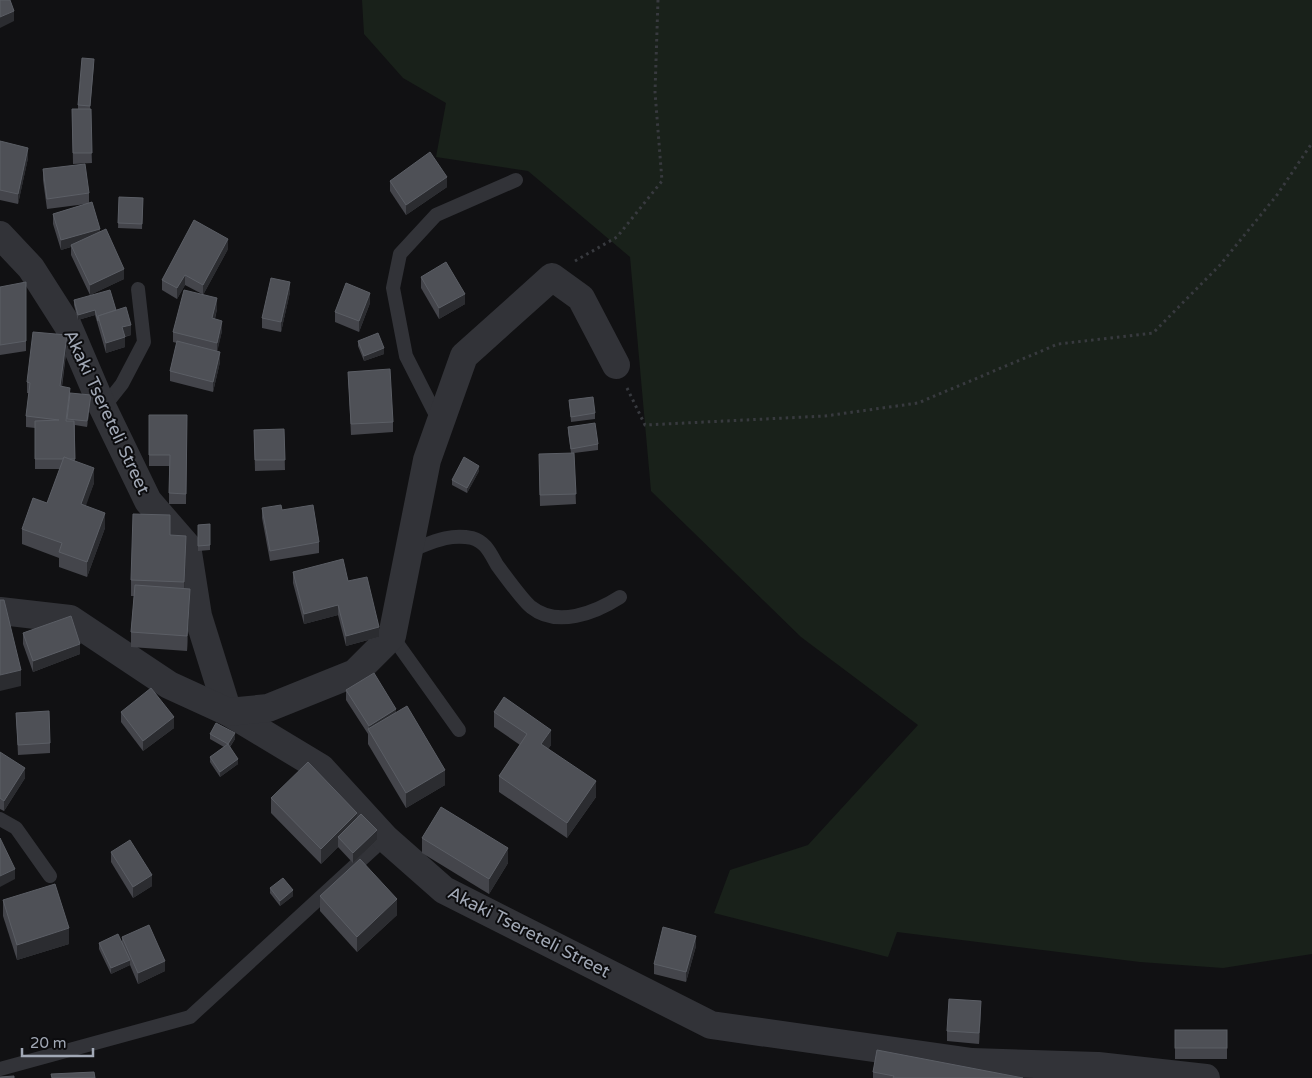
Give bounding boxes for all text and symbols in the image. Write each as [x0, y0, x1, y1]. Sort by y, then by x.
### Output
street label: Akaki Tsereteli Street [59, 326, 155, 498]
street label: Akaki Tsereteli Street [444, 881, 614, 983]
scale bar [22, 1026, 94, 1058]
text: 20 m [30, 1034, 67, 1052]

